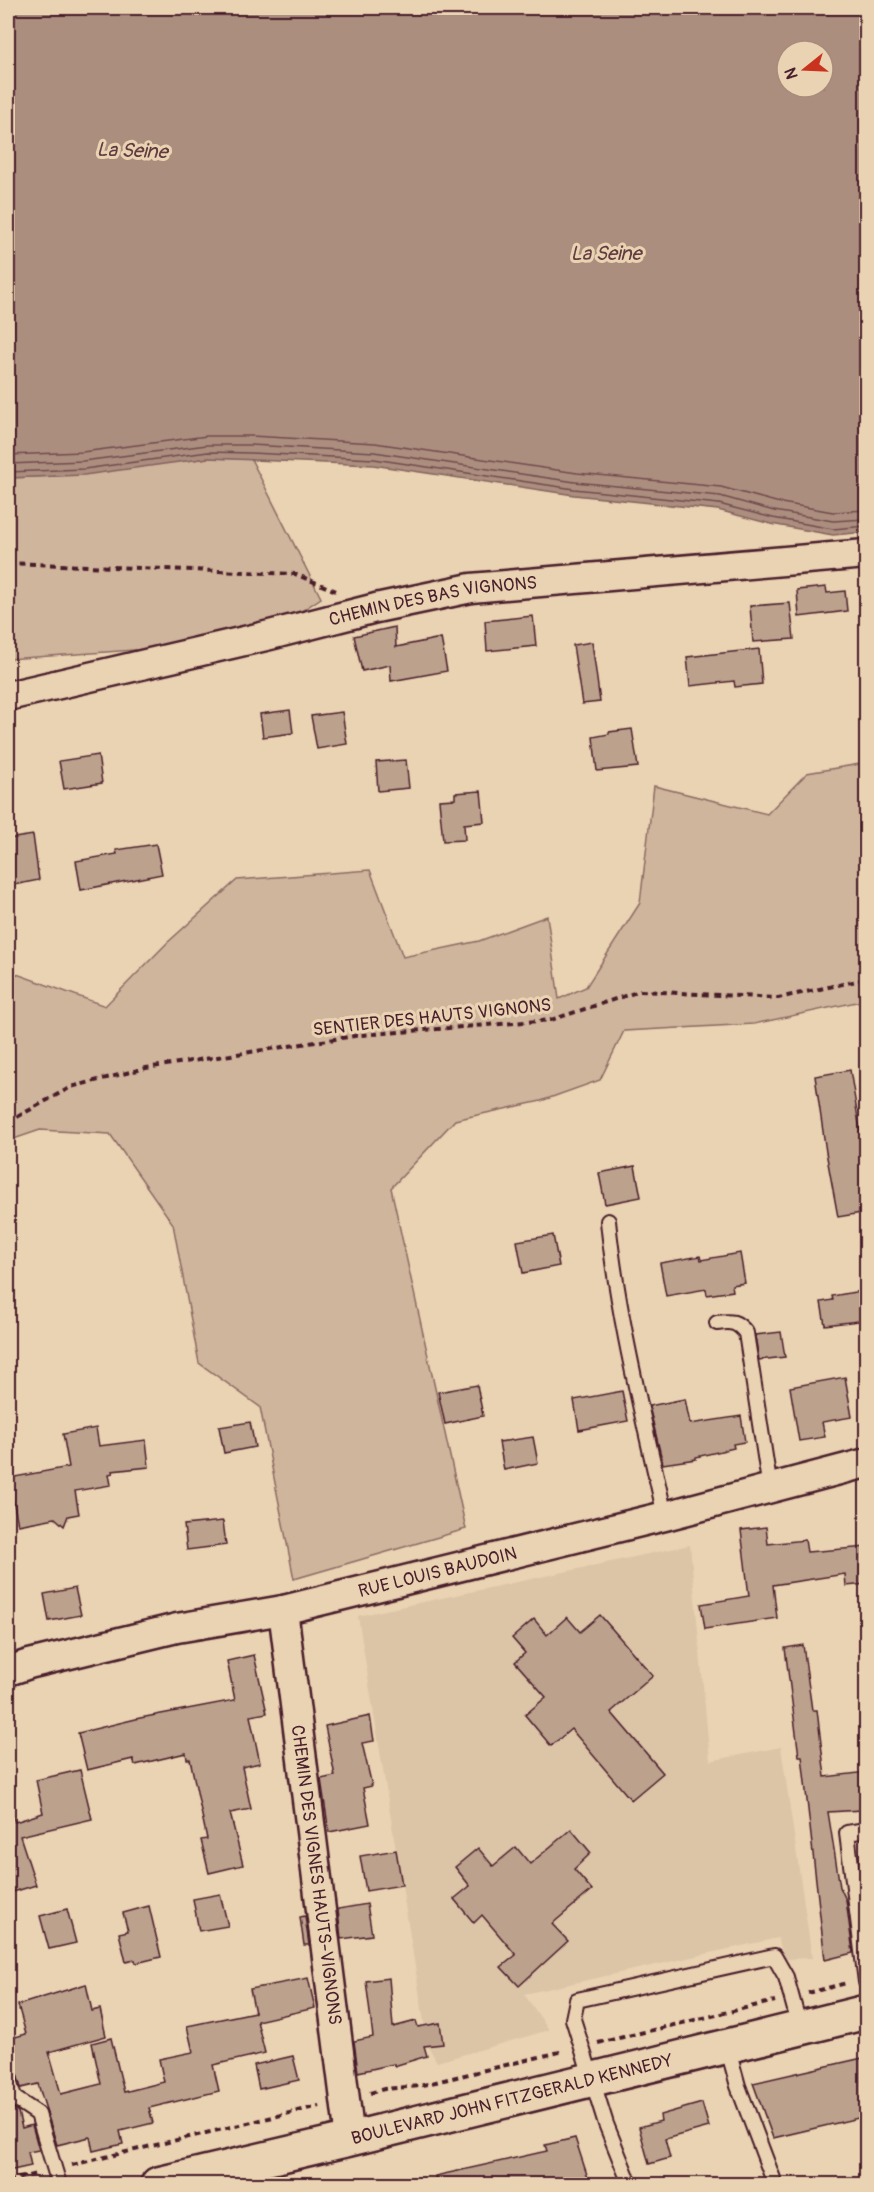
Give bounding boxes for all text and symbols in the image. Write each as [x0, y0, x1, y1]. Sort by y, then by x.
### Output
north arrow [775, 39, 835, 99]
text: N [780, 65, 803, 82]
water label: La Seine [96, 137, 170, 164]
water label: La Seine [571, 241, 644, 266]
street label: CHEMIN DES BAS VIGNONS [327, 571, 538, 632]
street label: SENTIER DES HAUTS VIGNONS [312, 994, 552, 1041]
street label: RUE LOUIS BAUDOIN [356, 1542, 519, 1603]
street label: CHEMIN DES VIGNES HAUTS-VIGNONS [286, 1724, 346, 2026]
street label: BOULEVARD JOHN FITZGERALD KENNEDY [349, 2049, 676, 2150]

